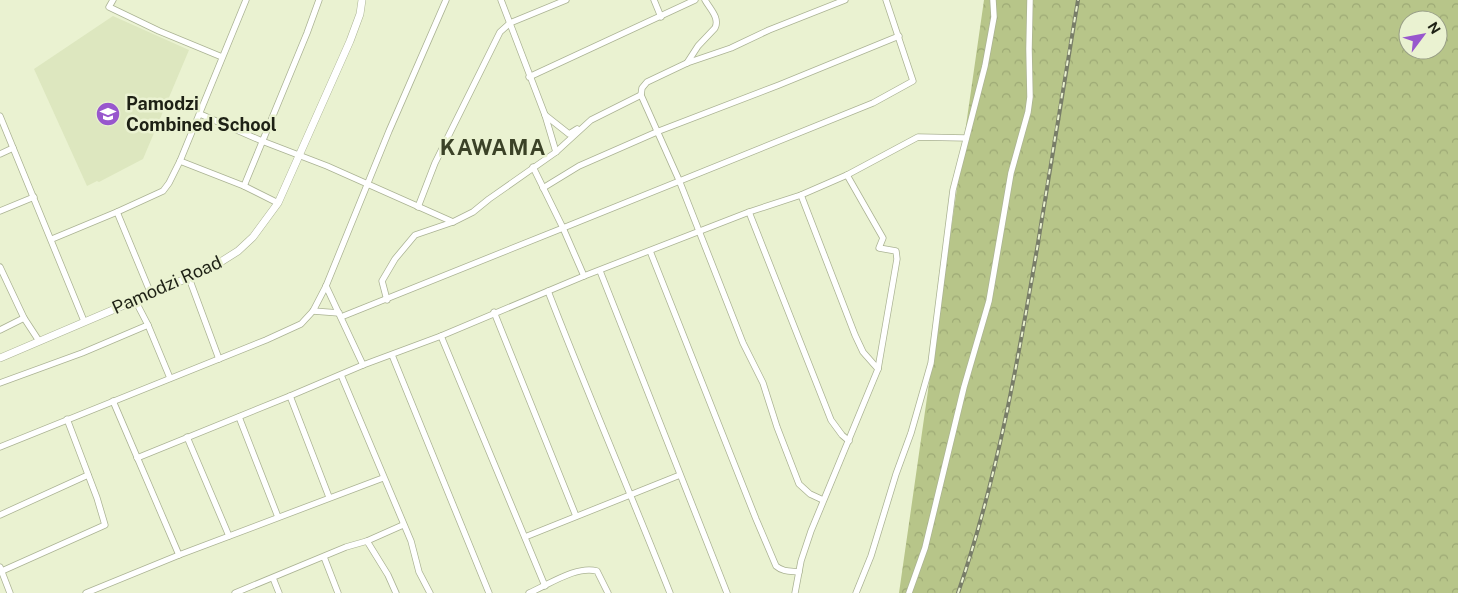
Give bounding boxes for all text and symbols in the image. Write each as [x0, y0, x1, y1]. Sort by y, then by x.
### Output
north arrow [1398, 10, 1448, 60]
text: N [1424, 19, 1444, 37]
place label: Pamodzi Combined School [126, 93, 277, 135]
school or university icon: Pamodzi Combined School [95, 101, 121, 127]
district label: KAWAMA [440, 134, 546, 160]
street label: Pamodzi Road [109, 251, 225, 318]

